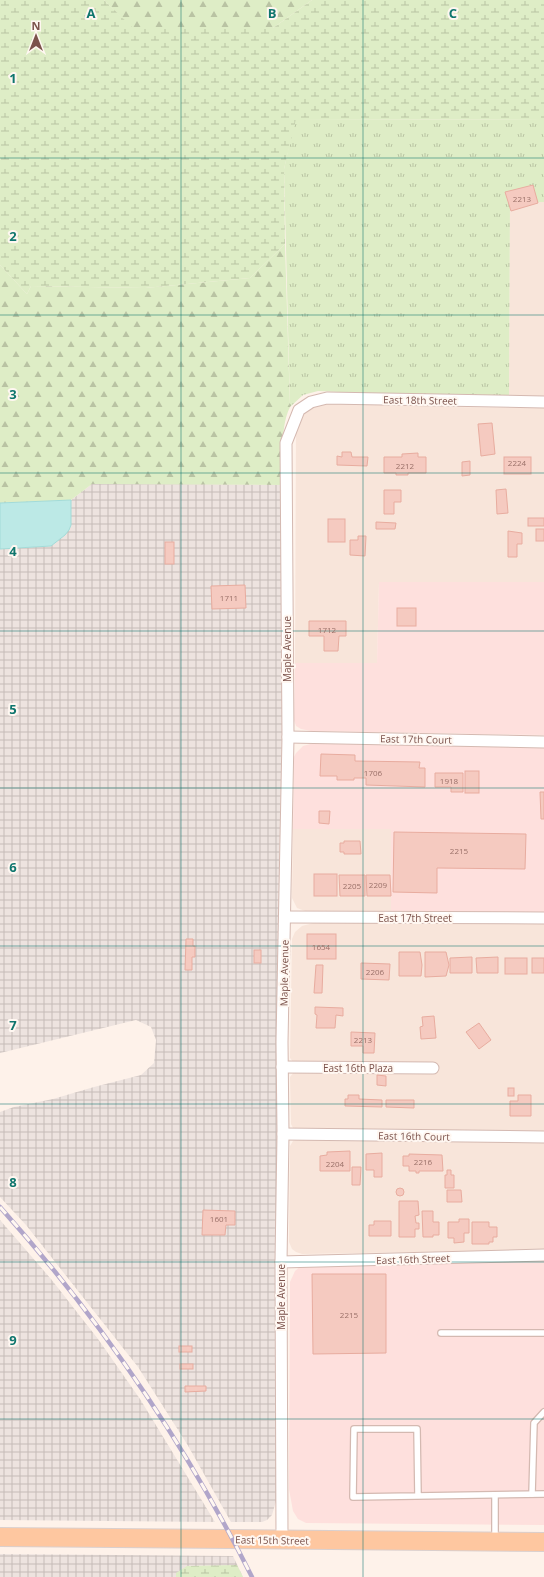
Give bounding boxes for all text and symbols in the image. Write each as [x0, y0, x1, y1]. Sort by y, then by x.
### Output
text: A [87, 4, 96, 22]
text: B [268, 4, 277, 22]
text: C [449, 4, 457, 22]
north arrow [16, 16, 56, 56]
text: N [32, 18, 40, 33]
text: 1 [9, 69, 17, 87]
house number: 2213 [513, 193, 532, 204]
text: 2 [9, 227, 17, 245]
text: 3 [9, 385, 17, 403]
street label: East 18th Street [383, 392, 457, 408]
house number: 2224 [508, 457, 527, 468]
house number: 2212 [396, 460, 415, 471]
text: 4 [9, 542, 17, 560]
house number: 1711 [220, 592, 238, 603]
street label: Maple Avenue [280, 616, 294, 682]
house number: 1712 [318, 624, 337, 635]
text: 5 [9, 700, 17, 718]
street label: East 17th Court [380, 731, 452, 747]
house number: 1706 [364, 767, 383, 778]
house number: 1918 [440, 775, 459, 786]
house number: 2215 [450, 845, 469, 856]
text: 6 [9, 858, 17, 876]
house number: 2209 [369, 879, 388, 890]
house number: 2205 [343, 880, 362, 891]
street label: East 17th Street [378, 911, 452, 925]
street label: Maple Avenue [276, 939, 292, 1006]
house number: 1654 [312, 941, 331, 952]
house number: 2206 [366, 966, 385, 977]
text: 7 [9, 1016, 17, 1034]
house number: 2213 [354, 1034, 373, 1045]
street label: East 16th Plaza [323, 1061, 393, 1075]
street label: East 16th Court [378, 1128, 450, 1144]
house number: 2216 [414, 1156, 433, 1167]
house number: 2204 [326, 1158, 345, 1169]
text: 8 [9, 1173, 17, 1191]
house number: 1601 [210, 1213, 228, 1224]
street label: East 16th Street [376, 1251, 451, 1267]
street label: Maple Avenue [274, 1264, 288, 1330]
house number: 2215 [340, 1309, 359, 1320]
text: 9 [9, 1331, 17, 1349]
street label: East 15th Street [235, 1532, 309, 1548]

